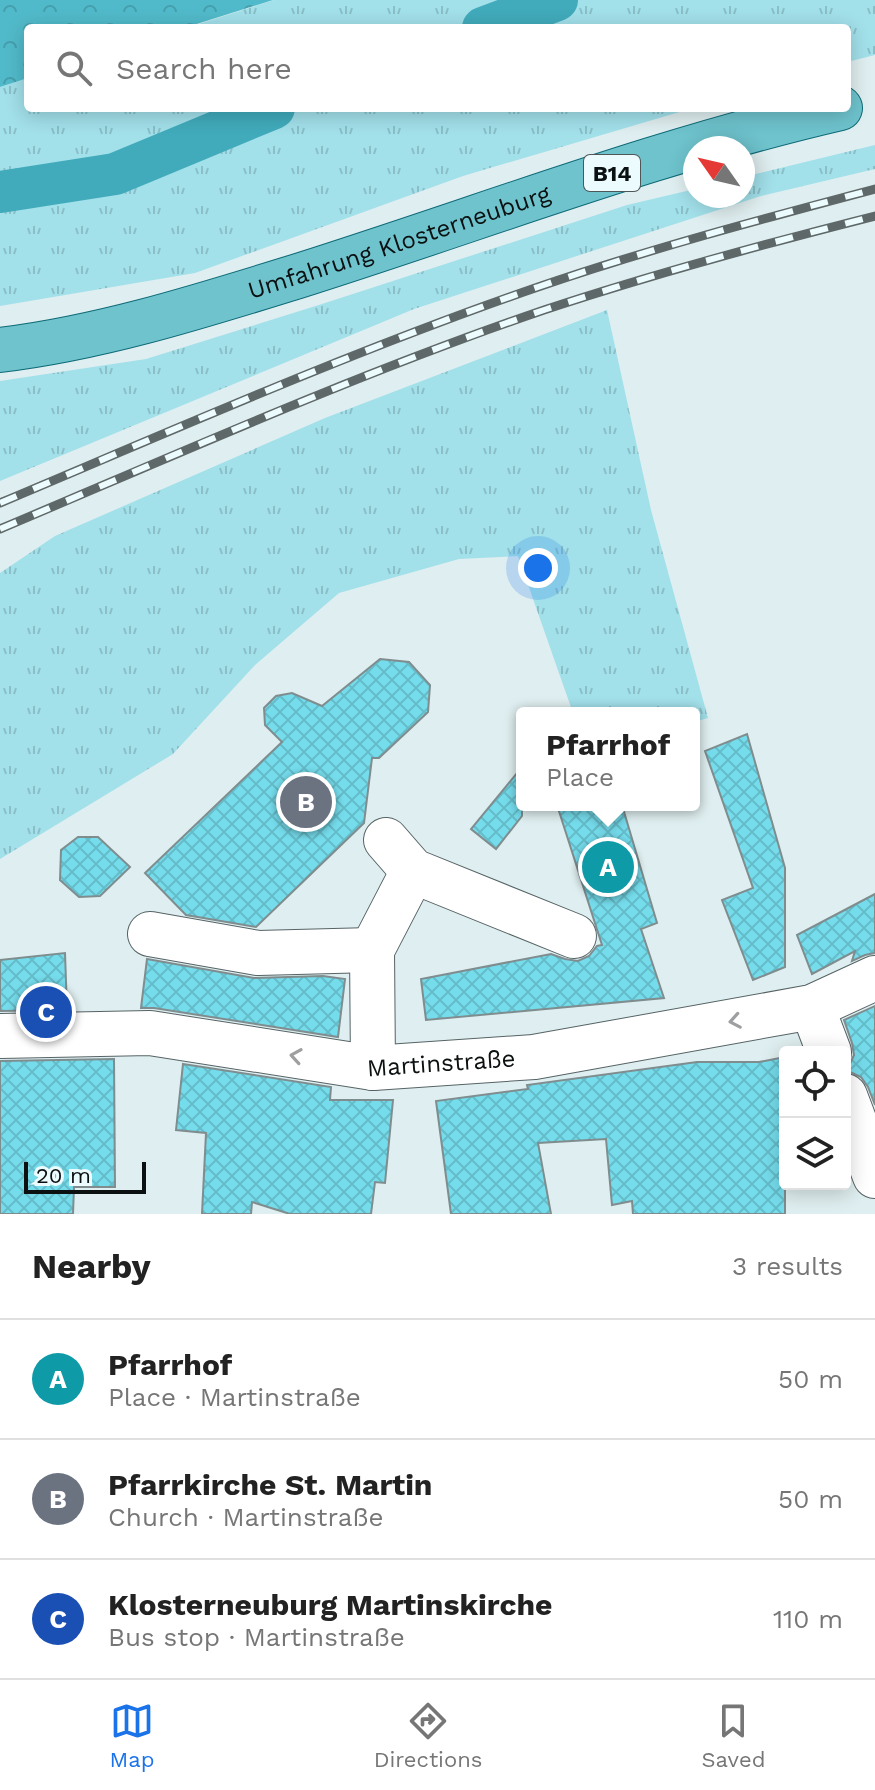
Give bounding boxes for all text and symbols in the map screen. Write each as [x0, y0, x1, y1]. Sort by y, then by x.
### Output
search box [24, 24, 851, 112]
icon: search [52, 46, 96, 90]
text: Search here [116, 51, 292, 86]
north arrow [683, 136, 755, 208]
road number: B14 [584, 155, 640, 191]
street label: Umfahrung Klosterneuburg [245, 179, 554, 305]
your location [518, 548, 558, 588]
popup [516, 707, 700, 811]
text: Pfarrhof [546, 727, 670, 762]
text: Place [546, 762, 614, 792]
pin: B [280, 772, 332, 832]
pin: A [582, 837, 634, 897]
pin: C [20, 982, 72, 1042]
one-way arrow [728, 1011, 742, 1028]
street label: Martinstraße [366, 1044, 516, 1082]
map controls [779, 1046, 851, 1190]
button: locate [779, 1046, 851, 1118]
one-way arrow [289, 1048, 302, 1065]
button: layers [779, 1118, 851, 1190]
scale bar [24, 1158, 146, 1194]
text: 20 m [36, 1163, 91, 1188]
text: Nearby [32, 1246, 151, 1286]
text: 3 results [732, 1251, 843, 1281]
text: Pfarrhof [108, 1347, 232, 1382]
text: A [49, 1364, 67, 1394]
text: 50 m [778, 1364, 843, 1394]
text: Place · Martinstraße [108, 1382, 361, 1412]
text: Pfarrkirche St. Martin [108, 1467, 432, 1502]
text: B [49, 1484, 67, 1514]
text: 50 m [778, 1484, 843, 1514]
text: Church · Martinstraße [108, 1502, 384, 1532]
text: Klosterneuburg Martinskirche [108, 1587, 553, 1622]
text: C [49, 1604, 67, 1634]
text: 110 m [773, 1604, 843, 1634]
text: Bus stop · Martinstraße [108, 1622, 405, 1652]
tab: Map [110, 1699, 154, 1772]
tab: Directions [374, 1699, 482, 1772]
tab: Saved [702, 1699, 765, 1772]

